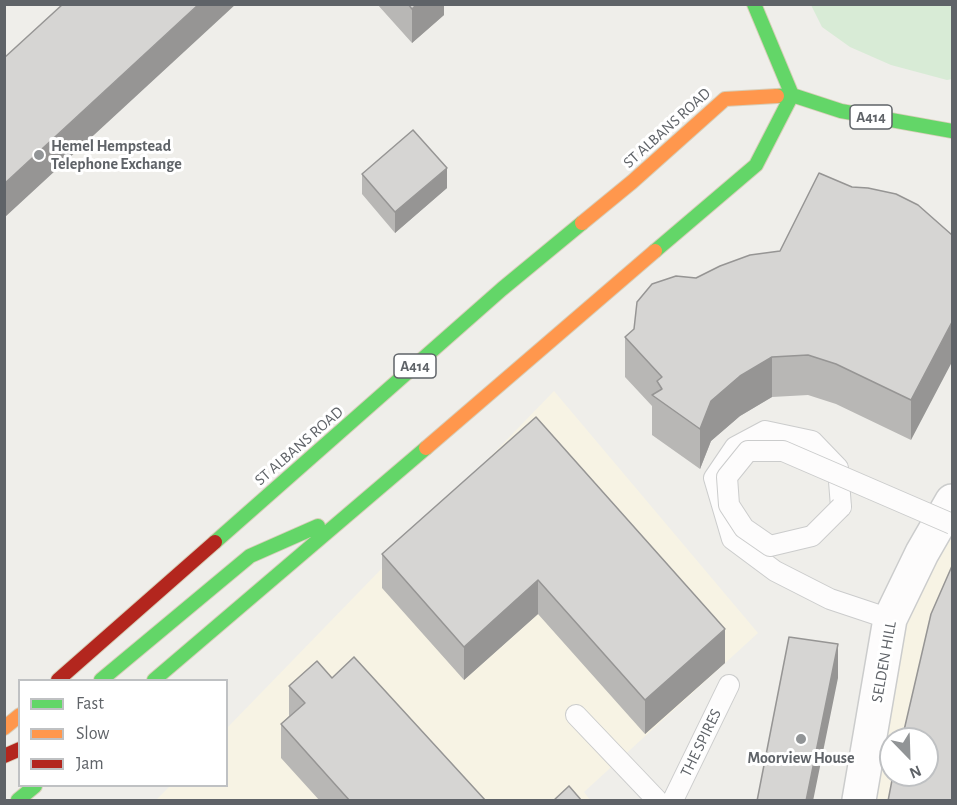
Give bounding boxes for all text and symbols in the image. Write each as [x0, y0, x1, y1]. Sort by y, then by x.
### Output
street label: ST ALBANS ROAD [619, 84, 715, 172]
road number: A414 [850, 105, 892, 129]
place label: Hemel Hempstead Telephone Exchange [51, 136, 182, 174]
marker: Hemel Hempstead Telephone Exchange [32, 148, 46, 162]
road number: A414 [394, 354, 436, 378]
street label: ST ALBANS ROAD [251, 402, 347, 490]
street label: SELDEN HILL [867, 620, 901, 704]
legend [18, 679, 228, 787]
text: Fast [76, 695, 104, 713]
street label: THE SPIRES [676, 706, 726, 780]
text: Slow [76, 725, 109, 743]
north arrow [879, 727, 939, 787]
marker: Moorview House [794, 732, 808, 746]
place label: Moorview House [747, 748, 855, 768]
text: Jam [76, 755, 104, 773]
text: N [907, 762, 923, 781]

